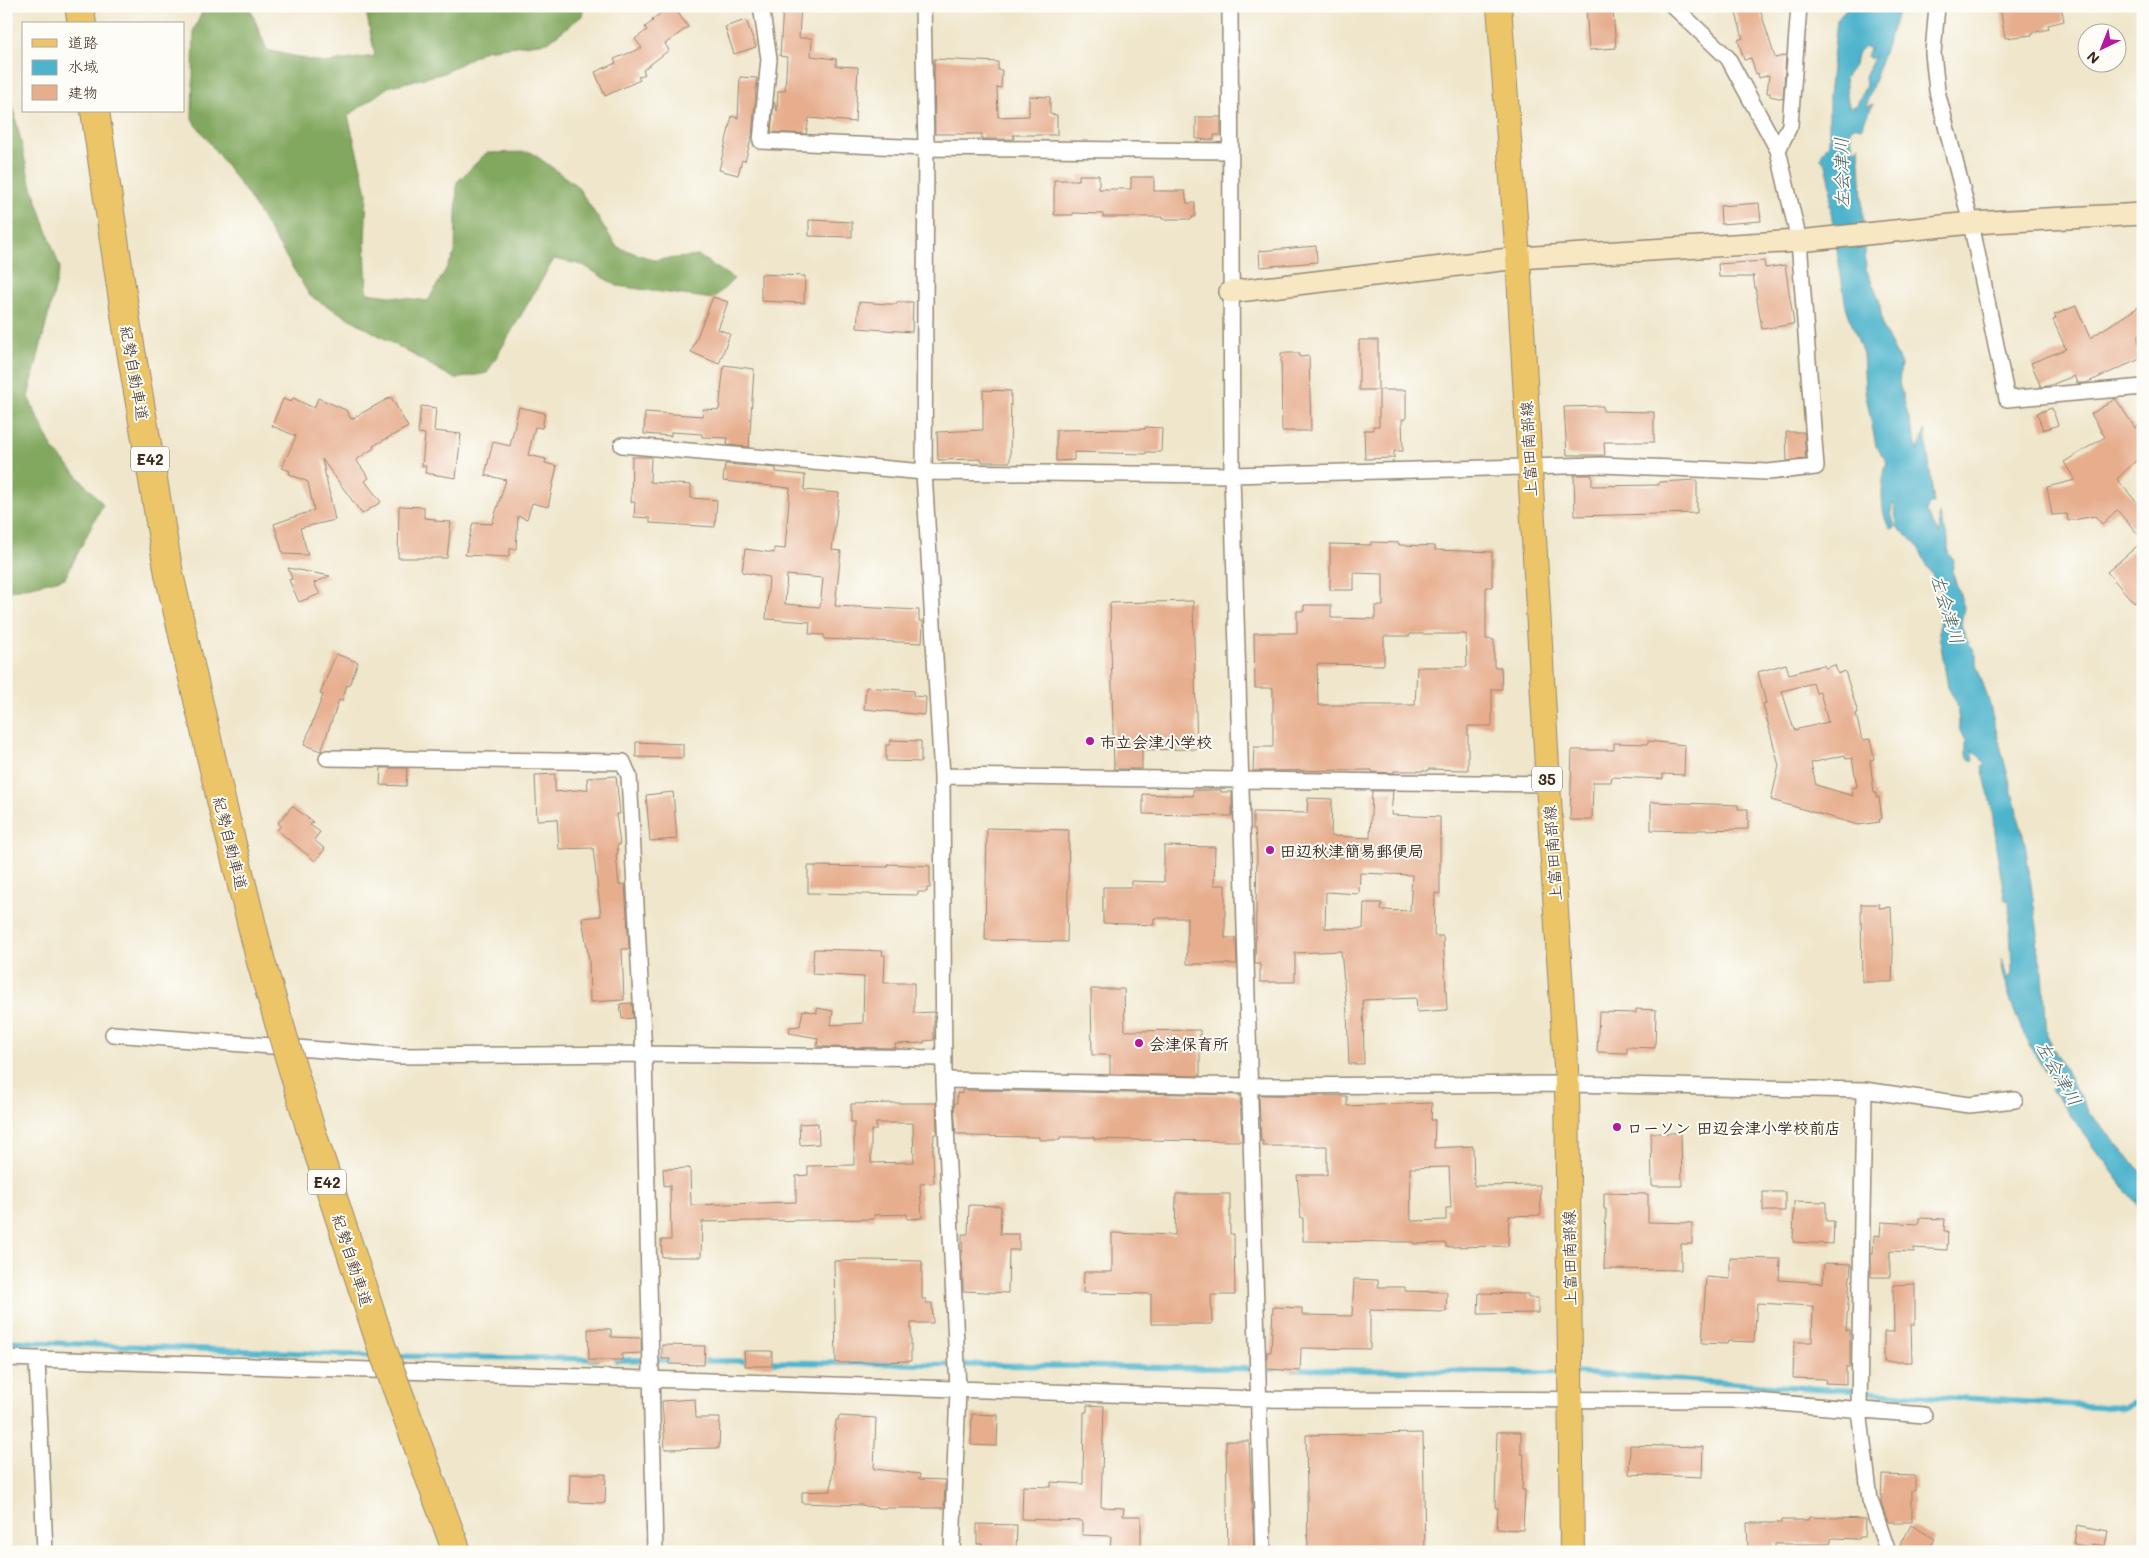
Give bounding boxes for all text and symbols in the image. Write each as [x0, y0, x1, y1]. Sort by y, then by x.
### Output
legend [22, 22, 185, 112]
north arrow [2076, 22, 2126, 72]
text: 道路 [68, 32, 98, 52]
text: N [2082, 47, 2103, 68]
text: 水域 [68, 56, 98, 76]
text: 建物 [68, 82, 98, 102]
water label: 左会津川 [1828, 137, 1854, 209]
street label: 紀勢自動車道 [116, 324, 154, 422]
street label: 上富田南部線 [1515, 401, 1541, 497]
road number: E42 [131, 446, 169, 472]
water label: 左会津川 [1926, 571, 1970, 647]
place label: 市立会津小学校 [1100, 731, 1212, 752]
marker: 市立会津小学校 [1084, 735, 1096, 747]
road number: 35 [1532, 766, 1562, 792]
street label: 紀勢自動車道 [209, 794, 253, 892]
street label: 上富田南部線 [1538, 804, 1566, 902]
place label: 田辺秋津簡易郵便局 [1280, 840, 1424, 861]
marker: 田辺秋津簡易郵便局 [1264, 844, 1276, 856]
place label: 会津保育所 [1149, 1033, 1229, 1054]
water label: 左会津川 [2031, 1036, 2087, 1110]
marker: 会津保育所 [1133, 1037, 1145, 1049]
place label: ローソン 田辺会津小学校前店 [1627, 1117, 1841, 1138]
marker: ローソン 田辺会津小学校前店 [1611, 1121, 1623, 1133]
road number: E42 [308, 1170, 346, 1194]
street label: 上富田南部線 [1558, 1210, 1580, 1306]
street label: 紀勢自動車道 [328, 1211, 378, 1309]

